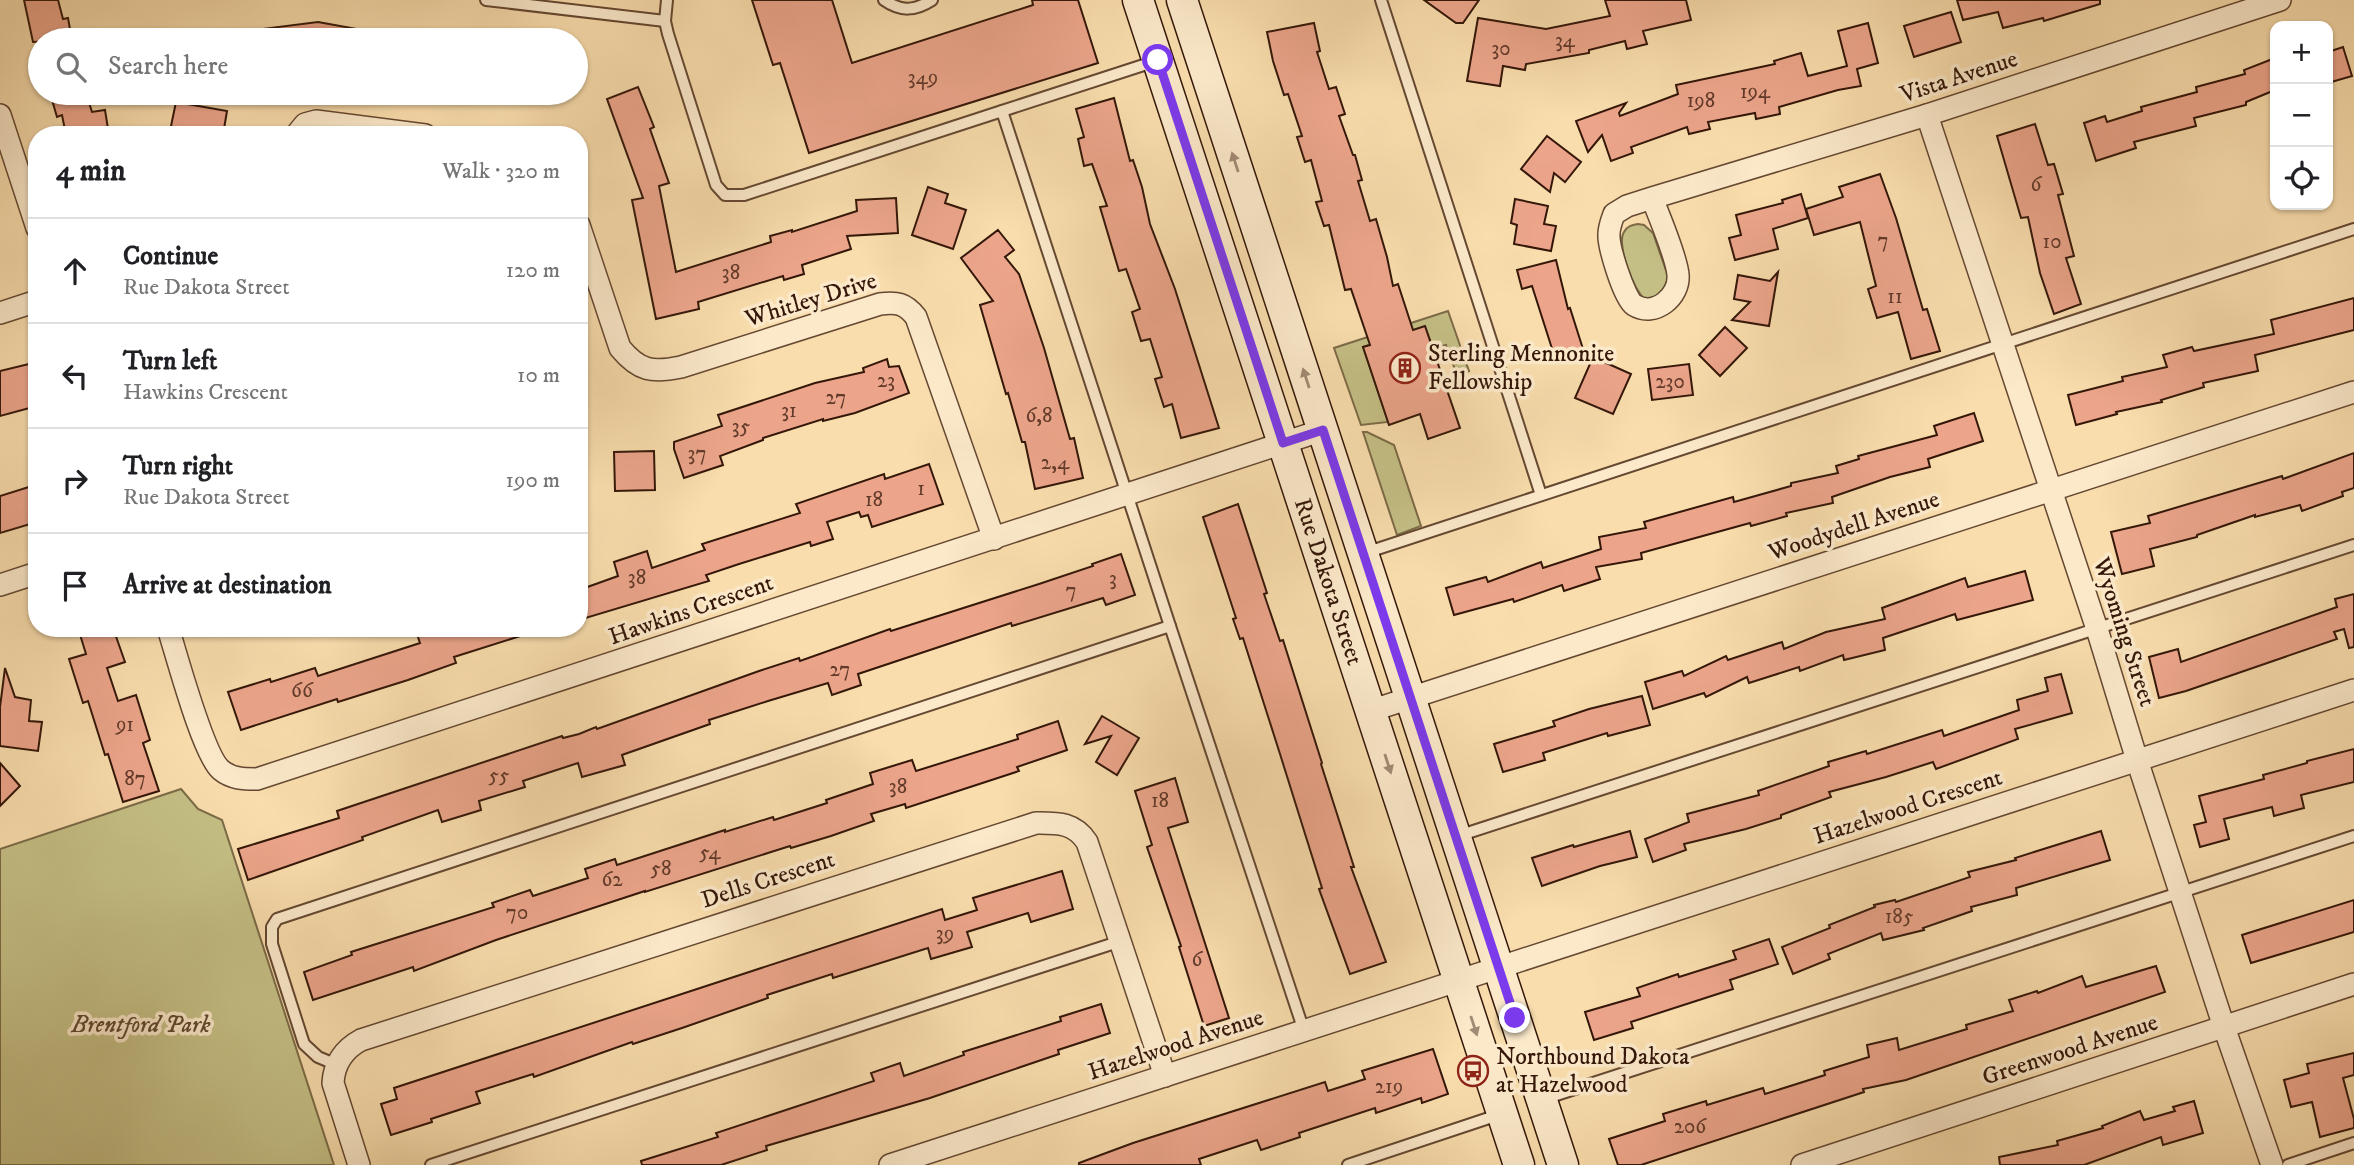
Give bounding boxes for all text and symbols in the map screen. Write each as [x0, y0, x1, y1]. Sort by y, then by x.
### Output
map controls [2270, 21, 2333, 210]
button: + [2270, 21, 2333, 84]
search box [28, 28, 588, 105]
house number: 34 [1555, 28, 1576, 54]
house number: 30 [1491, 36, 1511, 62]
route start [1142, 44, 1173, 75]
street label: Vista Avenue [1896, 44, 2021, 110]
icon: search [52, 48, 90, 86]
text: Search here [108, 50, 228, 83]
house number: 349 [908, 65, 938, 91]
house number: 194 [1740, 79, 1771, 105]
button: − [2270, 84, 2333, 147]
house number: 198 [1687, 88, 1715, 114]
button: locate [2270, 147, 2333, 210]
one-way arrow [1229, 151, 1240, 172]
text: 4 min [56, 153, 126, 190]
text: Walk · 320 m [442, 157, 560, 186]
house number: 6 [2031, 172, 2043, 198]
house number: 7 [1877, 228, 1889, 254]
house number: 10 [2043, 229, 2061, 255]
text: Continue [123, 240, 218, 273]
icon: ahead [56, 252, 94, 290]
text: 120 m [506, 256, 560, 285]
house number: 38 [722, 260, 740, 286]
street label: Whitley Drive [741, 266, 881, 335]
text: Rue Dakota Street [123, 273, 290, 302]
house number: 11 [1887, 284, 1903, 310]
place label: Sterling Mennonite Fellowship [1428, 339, 1614, 397]
text: Turn left [123, 345, 217, 378]
building icon: Sterling Mennonite Fellowship [1388, 351, 1422, 385]
icon: left [56, 357, 94, 395]
text: 10 m [517, 361, 560, 390]
house number: 23 [877, 368, 895, 394]
one-way arrow [1300, 368, 1311, 389]
house number: 230 [1655, 369, 1685, 395]
text: Hawkins Crescent [123, 378, 288, 407]
house number: 27 [826, 385, 846, 411]
house number: 31 [781, 398, 797, 424]
house number: 6,8 [1025, 403, 1053, 429]
house number: 35 [732, 414, 750, 440]
house number: 37 [688, 441, 706, 467]
text: Turn right [123, 450, 233, 483]
house number: 2,4 [1041, 450, 1070, 476]
icon: right [56, 462, 94, 500]
text: 190 m [506, 466, 560, 495]
house number: 1 [917, 476, 925, 502]
text: Rue Dakota Street [123, 483, 290, 512]
street label: Woodydell Avenue [1764, 484, 1943, 568]
house number: 18 [865, 487, 883, 513]
street label: Rue Dakota Street [1287, 494, 1370, 669]
street label: Wyoming Street [2086, 553, 2162, 711]
house number: 38 [628, 565, 646, 591]
house number: 3 [1109, 566, 1117, 592]
icon: arrive [56, 567, 94, 605]
street label: Hawkins Crescent [605, 568, 778, 652]
text: Arrive at destination [123, 569, 332, 602]
house number: 7 [1065, 578, 1077, 604]
house number: 27 [830, 657, 850, 683]
house number: 66 [291, 678, 314, 704]
house number: 91 [115, 712, 134, 738]
one-way arrow [1383, 753, 1393, 774]
street label: Hazelwood Crescent [1810, 762, 2006, 852]
house number: 55 [489, 763, 509, 789]
house number: 87 [124, 766, 146, 792]
house number: 38 [889, 774, 907, 800]
house number: 18 [1151, 788, 1169, 814]
house number: 54 [699, 840, 722, 866]
street label: Dells Crescent [698, 844, 839, 916]
house number: 58 [651, 856, 671, 882]
house number: 62 [601, 867, 623, 893]
house number: 70 [506, 900, 528, 926]
house number: 185 [1885, 904, 1913, 930]
house number: 39 [936, 921, 954, 947]
house number: 6 [1192, 947, 1204, 973]
street label: Hazelwood Avenue [1084, 1002, 1268, 1087]
route end [1499, 1002, 1530, 1033]
street label: Greenwood Avenue [1978, 1007, 2162, 1093]
park label: Brentford Park [70, 1010, 211, 1040]
one-way arrow [1469, 1016, 1480, 1037]
place label: Northbound Dakota at Hazelwood [1496, 1042, 1690, 1100]
bus stop icon: Northbound Dakota at Hazelwood [1456, 1054, 1490, 1088]
house number: 219 [1375, 1074, 1403, 1100]
house number: 206 [1674, 1114, 1707, 1140]

